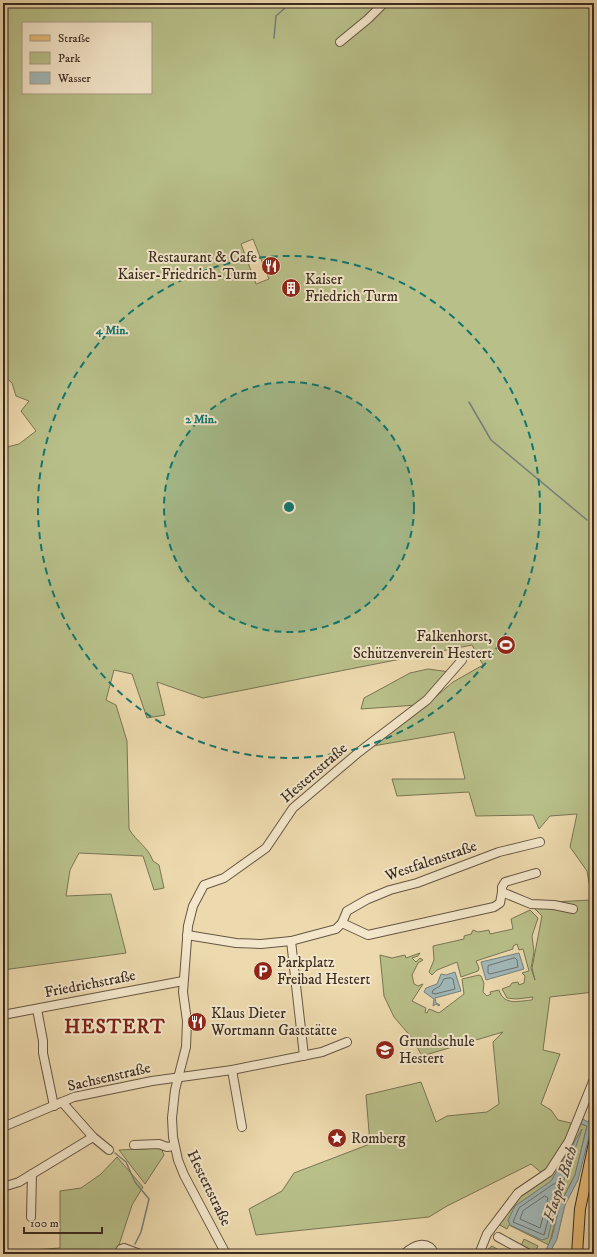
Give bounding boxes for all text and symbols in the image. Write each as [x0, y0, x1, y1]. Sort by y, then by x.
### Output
legend [22, 22, 152, 94]
text: Straße [58, 31, 90, 46]
text: Park [58, 51, 80, 66]
text: Wasser [57, 71, 91, 86]
place label: Restaurant & Cafe Kaiser-Friedrich-Turm [118, 248, 257, 284]
restaurant icon: Restaurant & Cafe Kaiser-Friedrich-Turm [260, 255, 282, 277]
place label: Kaiser Friedrich Turm [305, 270, 398, 306]
building icon: Kaiser Friedrich Turm [280, 277, 302, 299]
text: 4 Min. [95, 323, 128, 338]
text: 2 Min. [185, 412, 217, 427]
centre of rings [282, 500, 296, 514]
place label: Falkenhorst, Schützenverein Hestert [353, 627, 492, 663]
sports icon: Falkenhorst, Schützenverein Hestert [495, 634, 517, 656]
street label: Hestertstraße [277, 739, 351, 807]
street label: Westfalenstraße [382, 836, 479, 886]
place label: Parkplatz Freibad Hestert [277, 953, 370, 989]
parking icon: Parkplatz Freibad Hestert [252, 960, 274, 982]
street label: Friedrichstraße [43, 966, 137, 1002]
place label: Klaus Dieter Wortmann Gaststätte [210, 1004, 337, 1040]
restaurant icon: Klaus Dieter Wortmann Gaststätte [186, 1011, 208, 1033]
district label: HESTERT [64, 1016, 166, 1039]
place label: Grundschule Hestert [399, 1032, 475, 1068]
school or university icon: Grundschule Hestert [374, 1039, 396, 1061]
street label: Sachsenstraße [66, 1058, 152, 1096]
place icon: Romberg [326, 1127, 348, 1149]
place label: Romberg [351, 1129, 406, 1148]
water label: Hasper Bach [538, 1144, 582, 1225]
street label: Hestertstraße [182, 1147, 236, 1229]
scale bar [24, 1209, 102, 1235]
text: 100 m [30, 1216, 59, 1231]

